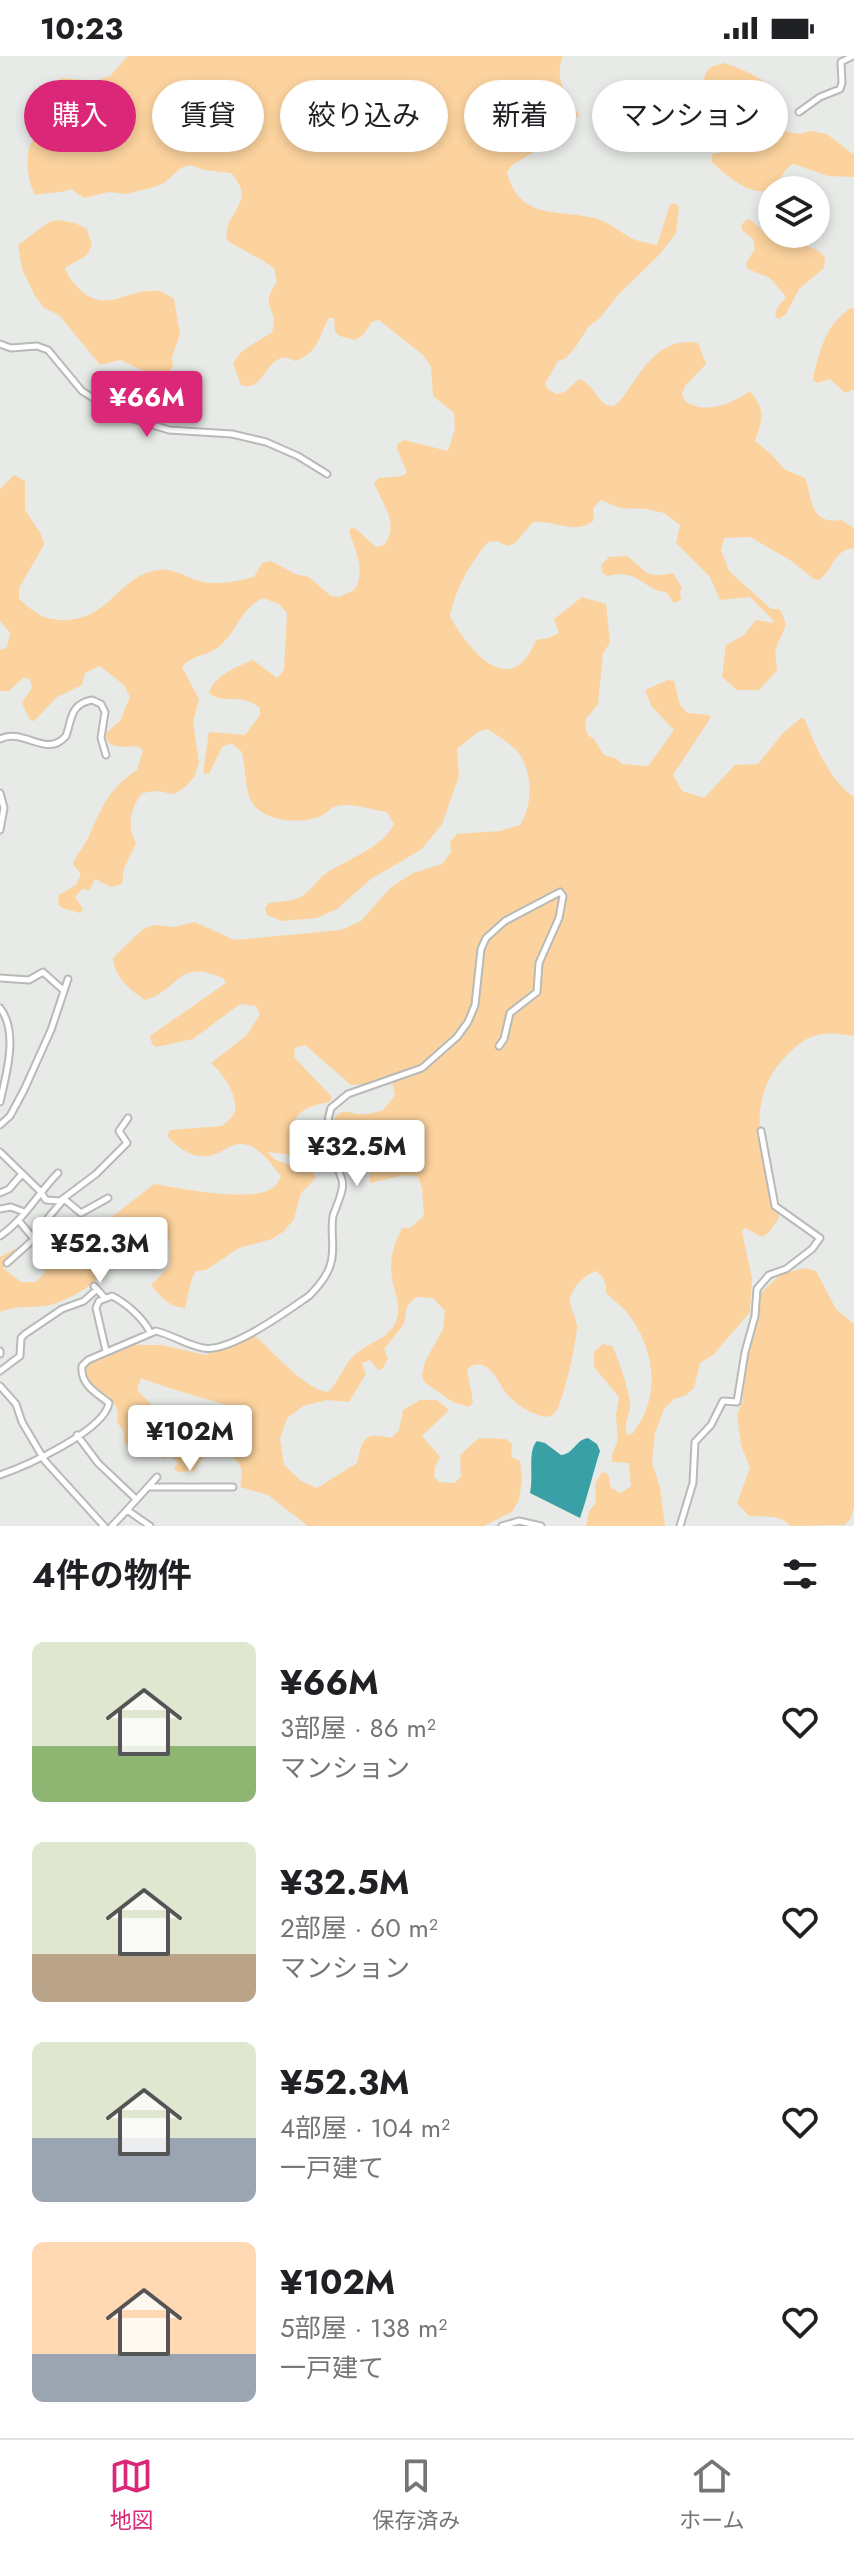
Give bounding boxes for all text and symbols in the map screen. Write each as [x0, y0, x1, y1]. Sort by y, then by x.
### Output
text: 10:23 [40, 7, 123, 50]
chip: 購入 [24, 80, 136, 152]
chip: 賃貸 [152, 80, 264, 152]
chip: 絞り込み [280, 80, 448, 152]
chip: 新着 [464, 80, 576, 152]
chip: マンション [592, 80, 788, 152]
map controls [758, 176, 830, 248]
button: layers [758, 176, 830, 248]
pin: ¥66M [100, 371, 194, 439]
text: ¥66M [109, 378, 185, 416]
pin: ¥32.5M [292, 1120, 422, 1188]
text: ¥32.5M [308, 1127, 406, 1165]
pin: ¥52.3M [35, 1217, 165, 1285]
text: ¥52.3M [51, 1224, 149, 1262]
pin: ¥102M [134, 1405, 246, 1473]
text: ¥102M [146, 1412, 234, 1450]
text: 4件の物件 [32, 1551, 192, 1600]
icon: filters [778, 1552, 822, 1596]
text: ¥66M [280, 1658, 379, 1707]
icon: home [96, 1674, 192, 1770]
icon: heart [778, 1700, 822, 1744]
text: 3部屋 · 86 m² [280, 1709, 436, 1747]
text: マンション [280, 1749, 410, 1787]
text: ¥32.5M [280, 1858, 409, 1907]
icon: home [96, 1874, 192, 1970]
icon: heart [778, 1900, 822, 1944]
text: 2部屋 · 60 m² [280, 1909, 438, 1947]
text: マンション [280, 1949, 410, 1987]
text: ¥52.3M [280, 2058, 409, 2107]
icon: home [96, 2074, 192, 2170]
icon: heart [778, 2100, 822, 2144]
text: 4部屋 · 104 m² [280, 2109, 450, 2147]
text: 一戸建て [280, 2149, 384, 2187]
text: ¥102M [280, 2258, 395, 2307]
icon: home [96, 2274, 192, 2370]
icon: heart [778, 2300, 822, 2344]
text: 5部屋 · 138 m² [280, 2309, 447, 2347]
text: 一戸建て [280, 2349, 384, 2387]
tab: 地図 [109, 2454, 153, 2536]
tab: 保存済み [372, 2454, 460, 2536]
tab: ホーム [679, 2454, 745, 2536]

